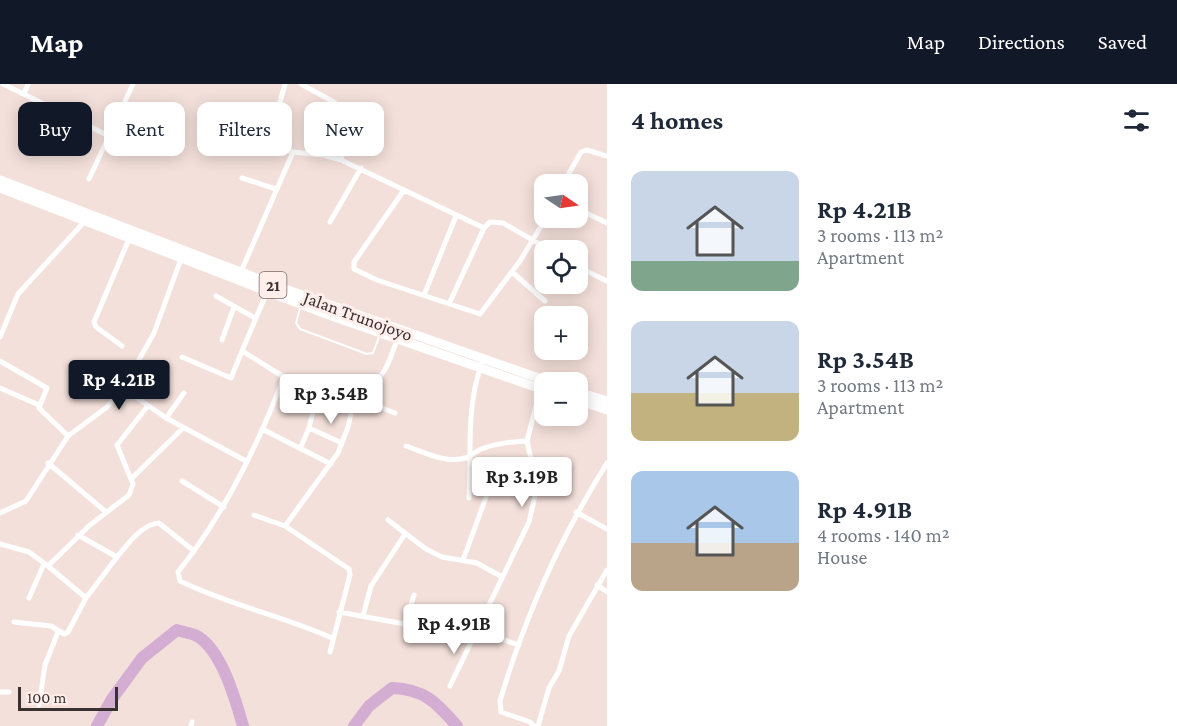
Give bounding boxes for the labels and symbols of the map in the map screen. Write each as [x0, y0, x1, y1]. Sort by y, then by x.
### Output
north arrow [534, 174, 588, 228]
road number: 21 [260, 272, 286, 298]
street label: Jalan Trunojoyo [299, 286, 415, 346]
pin: Rp 4.21B [57, 360, 181, 411]
pin: Rp 3.54B [269, 374, 393, 425]
pin: Rp 3.19B [460, 457, 584, 508]
pin: Rp 4.91B [392, 604, 516, 655]
scale bar [18, 684, 118, 712]

